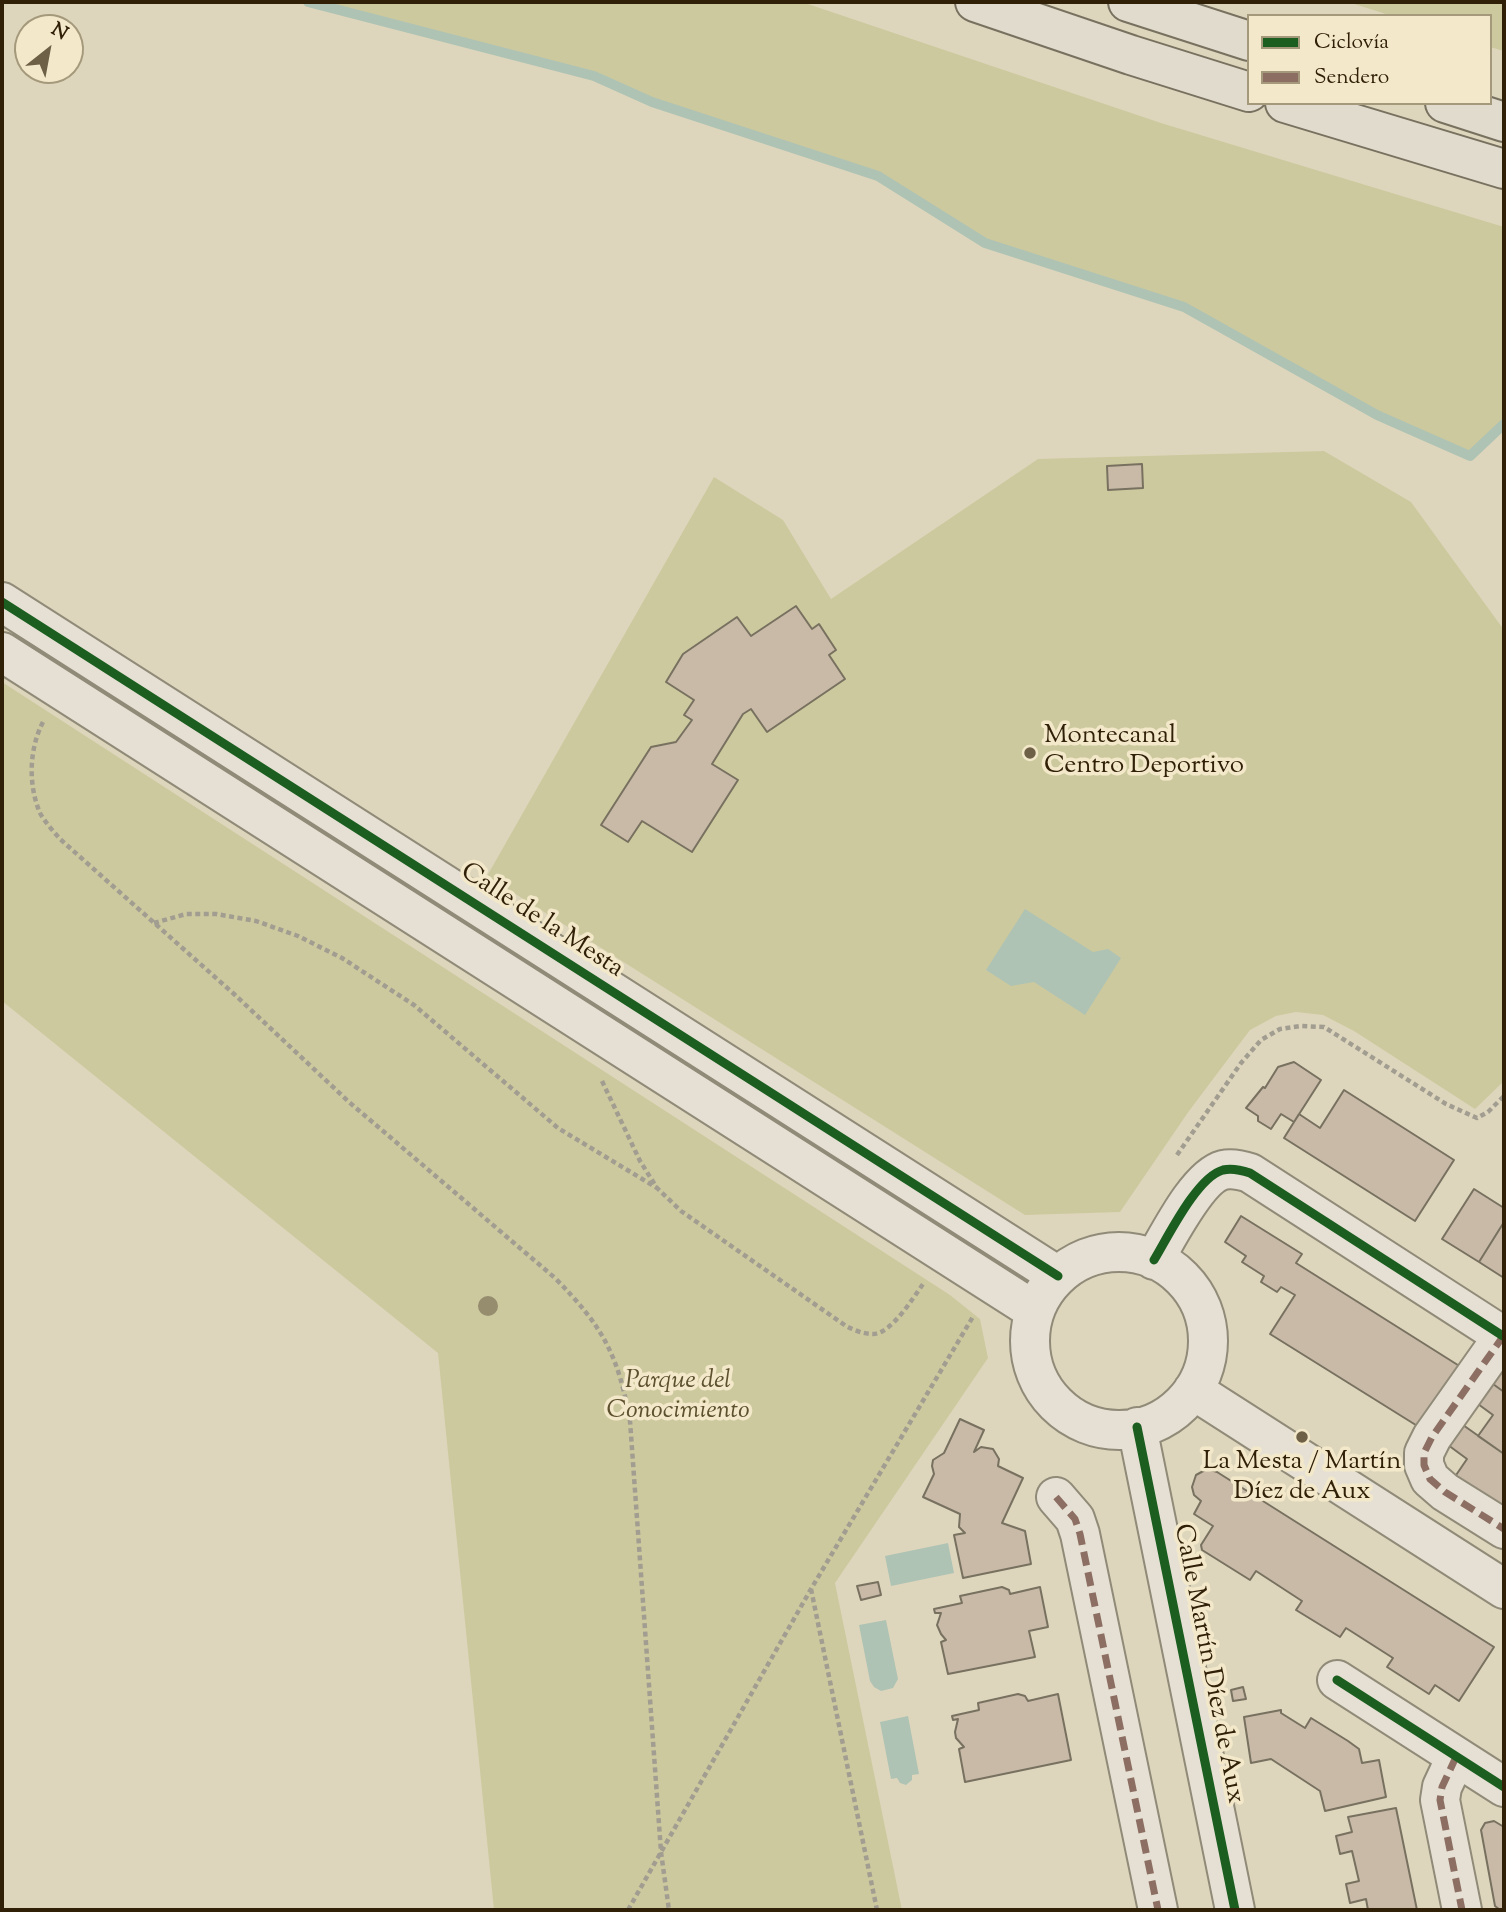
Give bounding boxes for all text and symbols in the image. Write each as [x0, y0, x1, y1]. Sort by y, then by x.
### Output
north arrow [14, 14, 84, 84]
legend [1247, 14, 1492, 105]
text: N [46, 17, 72, 48]
text: Ciclovía [1314, 28, 1389, 58]
text: Sendero [1314, 63, 1389, 93]
place label: Montecanal Centro Deportivo [1044, 722, 1244, 784]
marker: Montecanal Centro Deportivo [1022, 745, 1038, 761]
street label: Calle de la Mesta [454, 858, 628, 986]
park label: Parque del Conocimiento [607, 1367, 749, 1428]
marker: La Mesta / Martín Díez de Aux [1294, 1429, 1310, 1445]
place label: La Mesta / Martín Díez de Aux [1203, 1448, 1401, 1510]
street label: Calle Martín Díez de Aux [1165, 1522, 1249, 1806]

